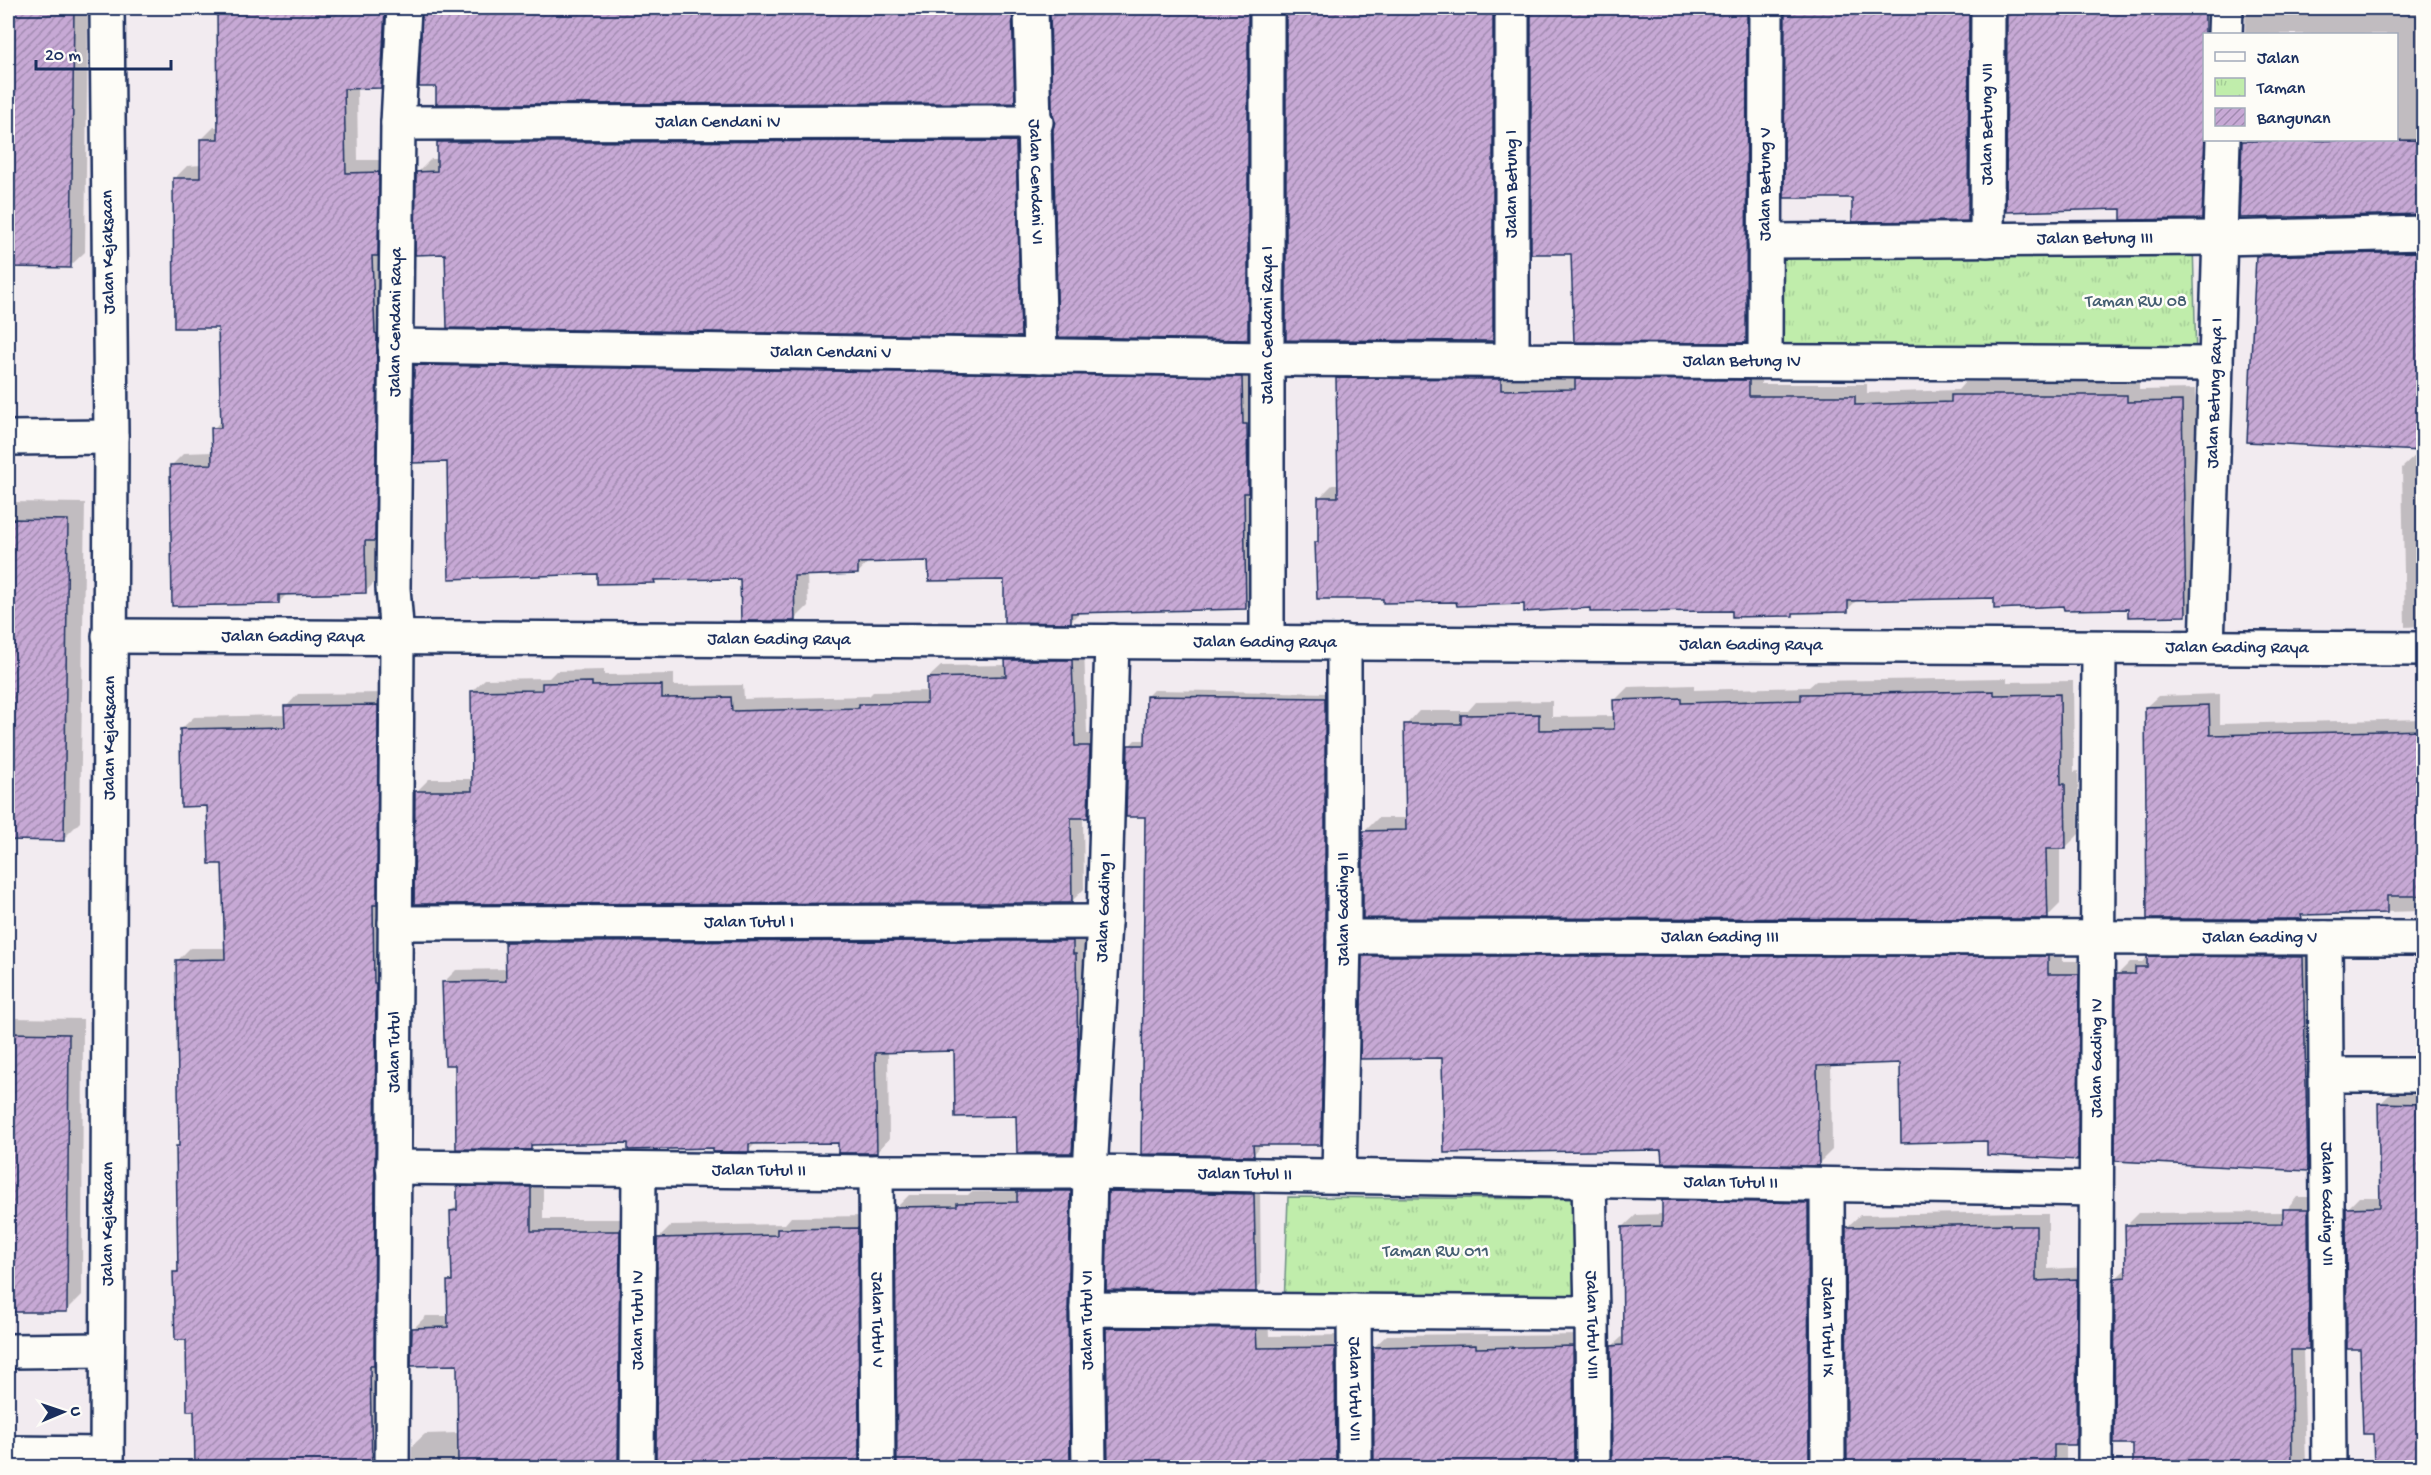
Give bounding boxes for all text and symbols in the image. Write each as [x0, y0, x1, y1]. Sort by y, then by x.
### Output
scale bar [36, 33, 171, 71]
legend [2203, 33, 2398, 141]
text: 20 m [45, 46, 81, 67]
text: Jalan [2257, 49, 2299, 70]
street label: Jalan Betung VII [1977, 63, 1998, 185]
text: Taman [2256, 79, 2306, 100]
text: Bangunan [2256, 109, 2331, 130]
street label: Jalan Cendani IV [655, 112, 781, 133]
street label: Jalan Cendani VI [1023, 119, 1048, 245]
street label: Jalan Betung V [1755, 127, 1776, 241]
street label: Jalan Betung I [1502, 130, 1523, 238]
street label: Jalan Kejaksaan [97, 189, 121, 314]
street label: Jalan Betung III [2037, 228, 2153, 250]
street label: Jalan Cendani Raya [385, 246, 407, 397]
street label: Jalan Cendani Raya I [1258, 246, 1279, 404]
park label: Taman RW 08 [2084, 292, 2187, 313]
street label: Jalan Betung Raya I [2202, 318, 2228, 469]
street label: Jalan Cendani V [770, 341, 892, 364]
street label: Jalan Betung IV [1683, 351, 1801, 372]
street label: Jalan Gading Raya [221, 626, 366, 648]
street label: Jalan Gading Raya [707, 629, 852, 651]
street label: Jalan Gading Raya [1193, 632, 1338, 653]
street label: Jalan Gading Raya [1679, 634, 1824, 656]
street label: Jalan Gading Raya [2165, 637, 2310, 659]
street label: Jalan Kejaksaan [99, 676, 121, 800]
street label: Jalan Gading I [1091, 852, 1116, 963]
street label: Jalan Gading II [1333, 852, 1355, 966]
street label: Jalan Tutul I [704, 912, 794, 933]
street label: Jalan Gading III [1661, 927, 1779, 948]
street label: Jalan Gading V [2202, 927, 2318, 948]
street label: Jalan Gading IV [2086, 998, 2108, 1118]
street label: Jalan Tutul [384, 1011, 405, 1093]
street label: Jalan Gading VII [2316, 1142, 2338, 1266]
street label: Jalan Tutul II [712, 1160, 806, 1182]
street label: Jalan Kejaksaan [97, 1162, 119, 1286]
street label: Jalan Tutul II [1198, 1163, 1292, 1186]
street label: Jalan Tutul II [1683, 1172, 1778, 1194]
park label: Taman RW 011 [1382, 1242, 1489, 1263]
street label: Jalan Tutul IV [627, 1270, 649, 1370]
street label: Jalan Tutul VI [1076, 1270, 1098, 1370]
street label: Jalan Tutul VIII [1581, 1270, 1603, 1379]
street label: Jalan Tutul V [866, 1272, 888, 1368]
street label: Jalan Tutul IX [1817, 1277, 1838, 1378]
street label: Jalan Tutul VII [1344, 1337, 1365, 1441]
north arrow [33, 1382, 93, 1442]
text: U [65, 1407, 84, 1417]

